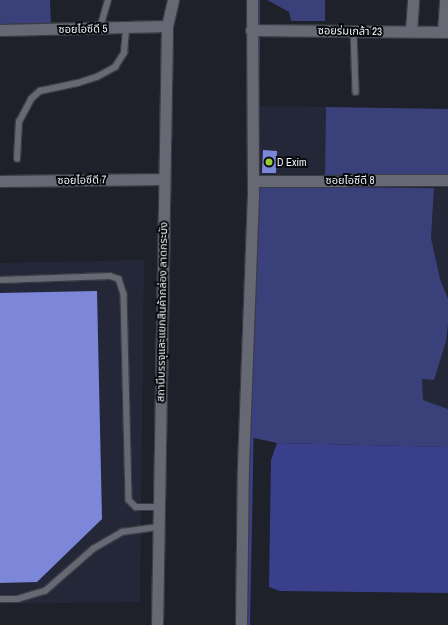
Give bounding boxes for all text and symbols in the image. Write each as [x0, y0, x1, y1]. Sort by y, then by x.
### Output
street label: ซอยไอซีดี 5 [58, 22, 108, 36]
street label: ซอยร่มเกล้า 23 [318, 24, 382, 38]
place label: D Exim [277, 155, 307, 169]
marker: D Exim [264, 157, 274, 167]
street label: ซอยไอซีดี 7 [57, 173, 107, 187]
street label: ซอยไอซีดี 8 [326, 173, 374, 187]
street label: สถานีบรรจุและแยกสินค้ากล่อง ลาดกระบัง [154, 222, 170, 402]

